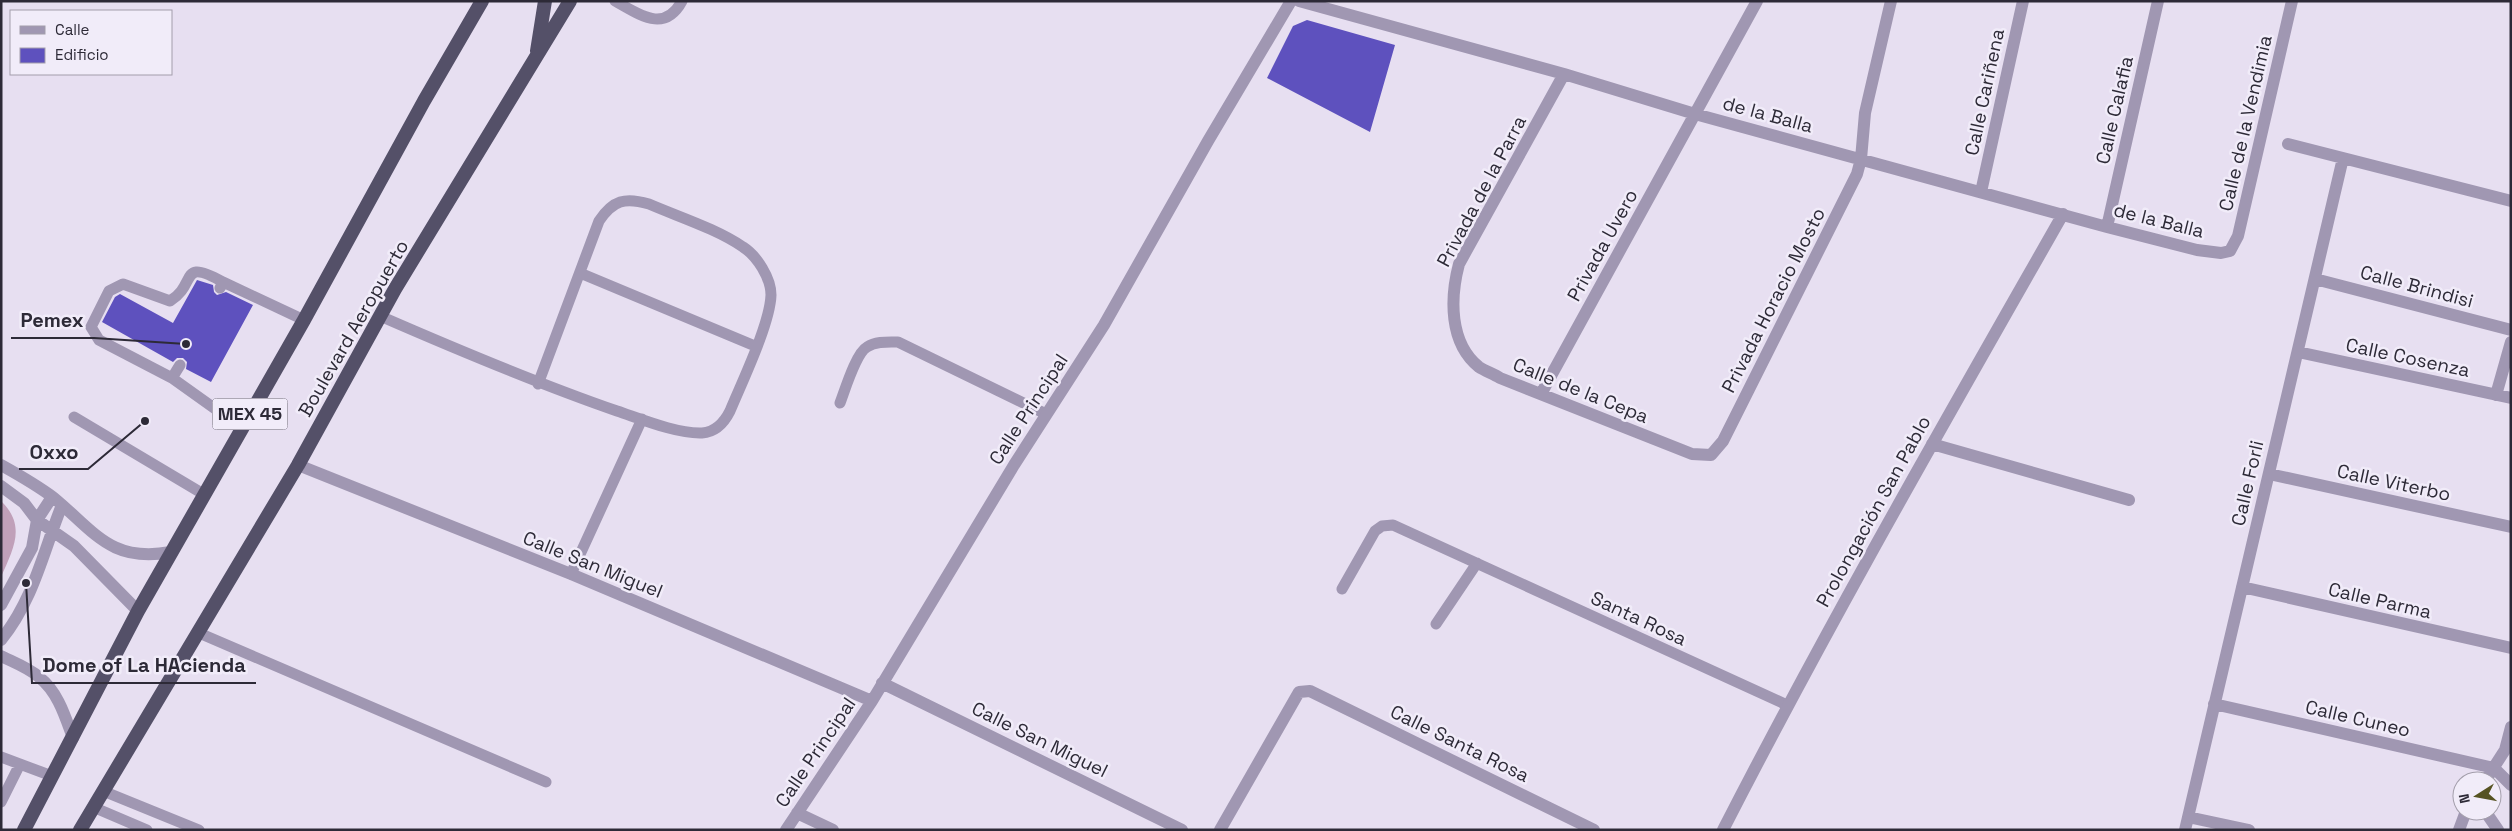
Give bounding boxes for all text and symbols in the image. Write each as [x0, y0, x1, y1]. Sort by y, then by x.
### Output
legend [10, 10, 172, 75]
text: Calle [55, 20, 90, 39]
street label: Calle Cariñena [1959, 26, 2010, 158]
street label: Calle de la Vendimia [2213, 33, 2278, 214]
text: Edificio [55, 45, 109, 64]
street label: Calle Calafia [2090, 54, 2139, 167]
street label: de la Balla [1720, 90, 1816, 139]
street label: Privada de la Parra [1431, 111, 1532, 271]
street label: Privada Uvero [1561, 185, 1643, 306]
street label: de la Balla [2111, 197, 2207, 244]
street label: Privada Horacio Mosto [1716, 204, 1831, 397]
street label: Boulevard Aeropuerto [293, 235, 414, 421]
street label: Calle Brindisi [2358, 259, 2476, 314]
callout: Pemex [11, 303, 94, 338]
text: Pemex [20, 307, 84, 333]
street label: Calle Cosenza [2344, 332, 2472, 383]
street label: Calle Principal [983, 349, 1074, 469]
street label: Calle de la Cepa [1509, 352, 1652, 429]
road number: MEX 45 [212, 398, 288, 429]
street label: Prolongación San Pablo [1810, 411, 1936, 611]
callout: Oxxo [19, 434, 88, 469]
street label: Calle Forli [2226, 438, 2269, 528]
text: Oxxo [30, 439, 78, 465]
street label: Calle Viterbo [2335, 458, 2453, 507]
street label: Calle San Miguel [519, 525, 666, 604]
street label: Calle Parma [2326, 576, 2434, 625]
street label: Santa Rosa [1587, 585, 1691, 652]
callout: Dome of La HAcienda [32, 648, 256, 683]
text: Dome of La HAcienda [42, 652, 246, 678]
street label: Calle Principal [769, 693, 861, 812]
street label: Calle Cuneo [2303, 694, 2413, 743]
street label: Calle San Miguel [968, 696, 1112, 783]
street label: Calle Santa Rosa [1386, 699, 1533, 788]
north arrow [2452, 771, 2502, 821]
text: N [2455, 792, 2474, 805]

